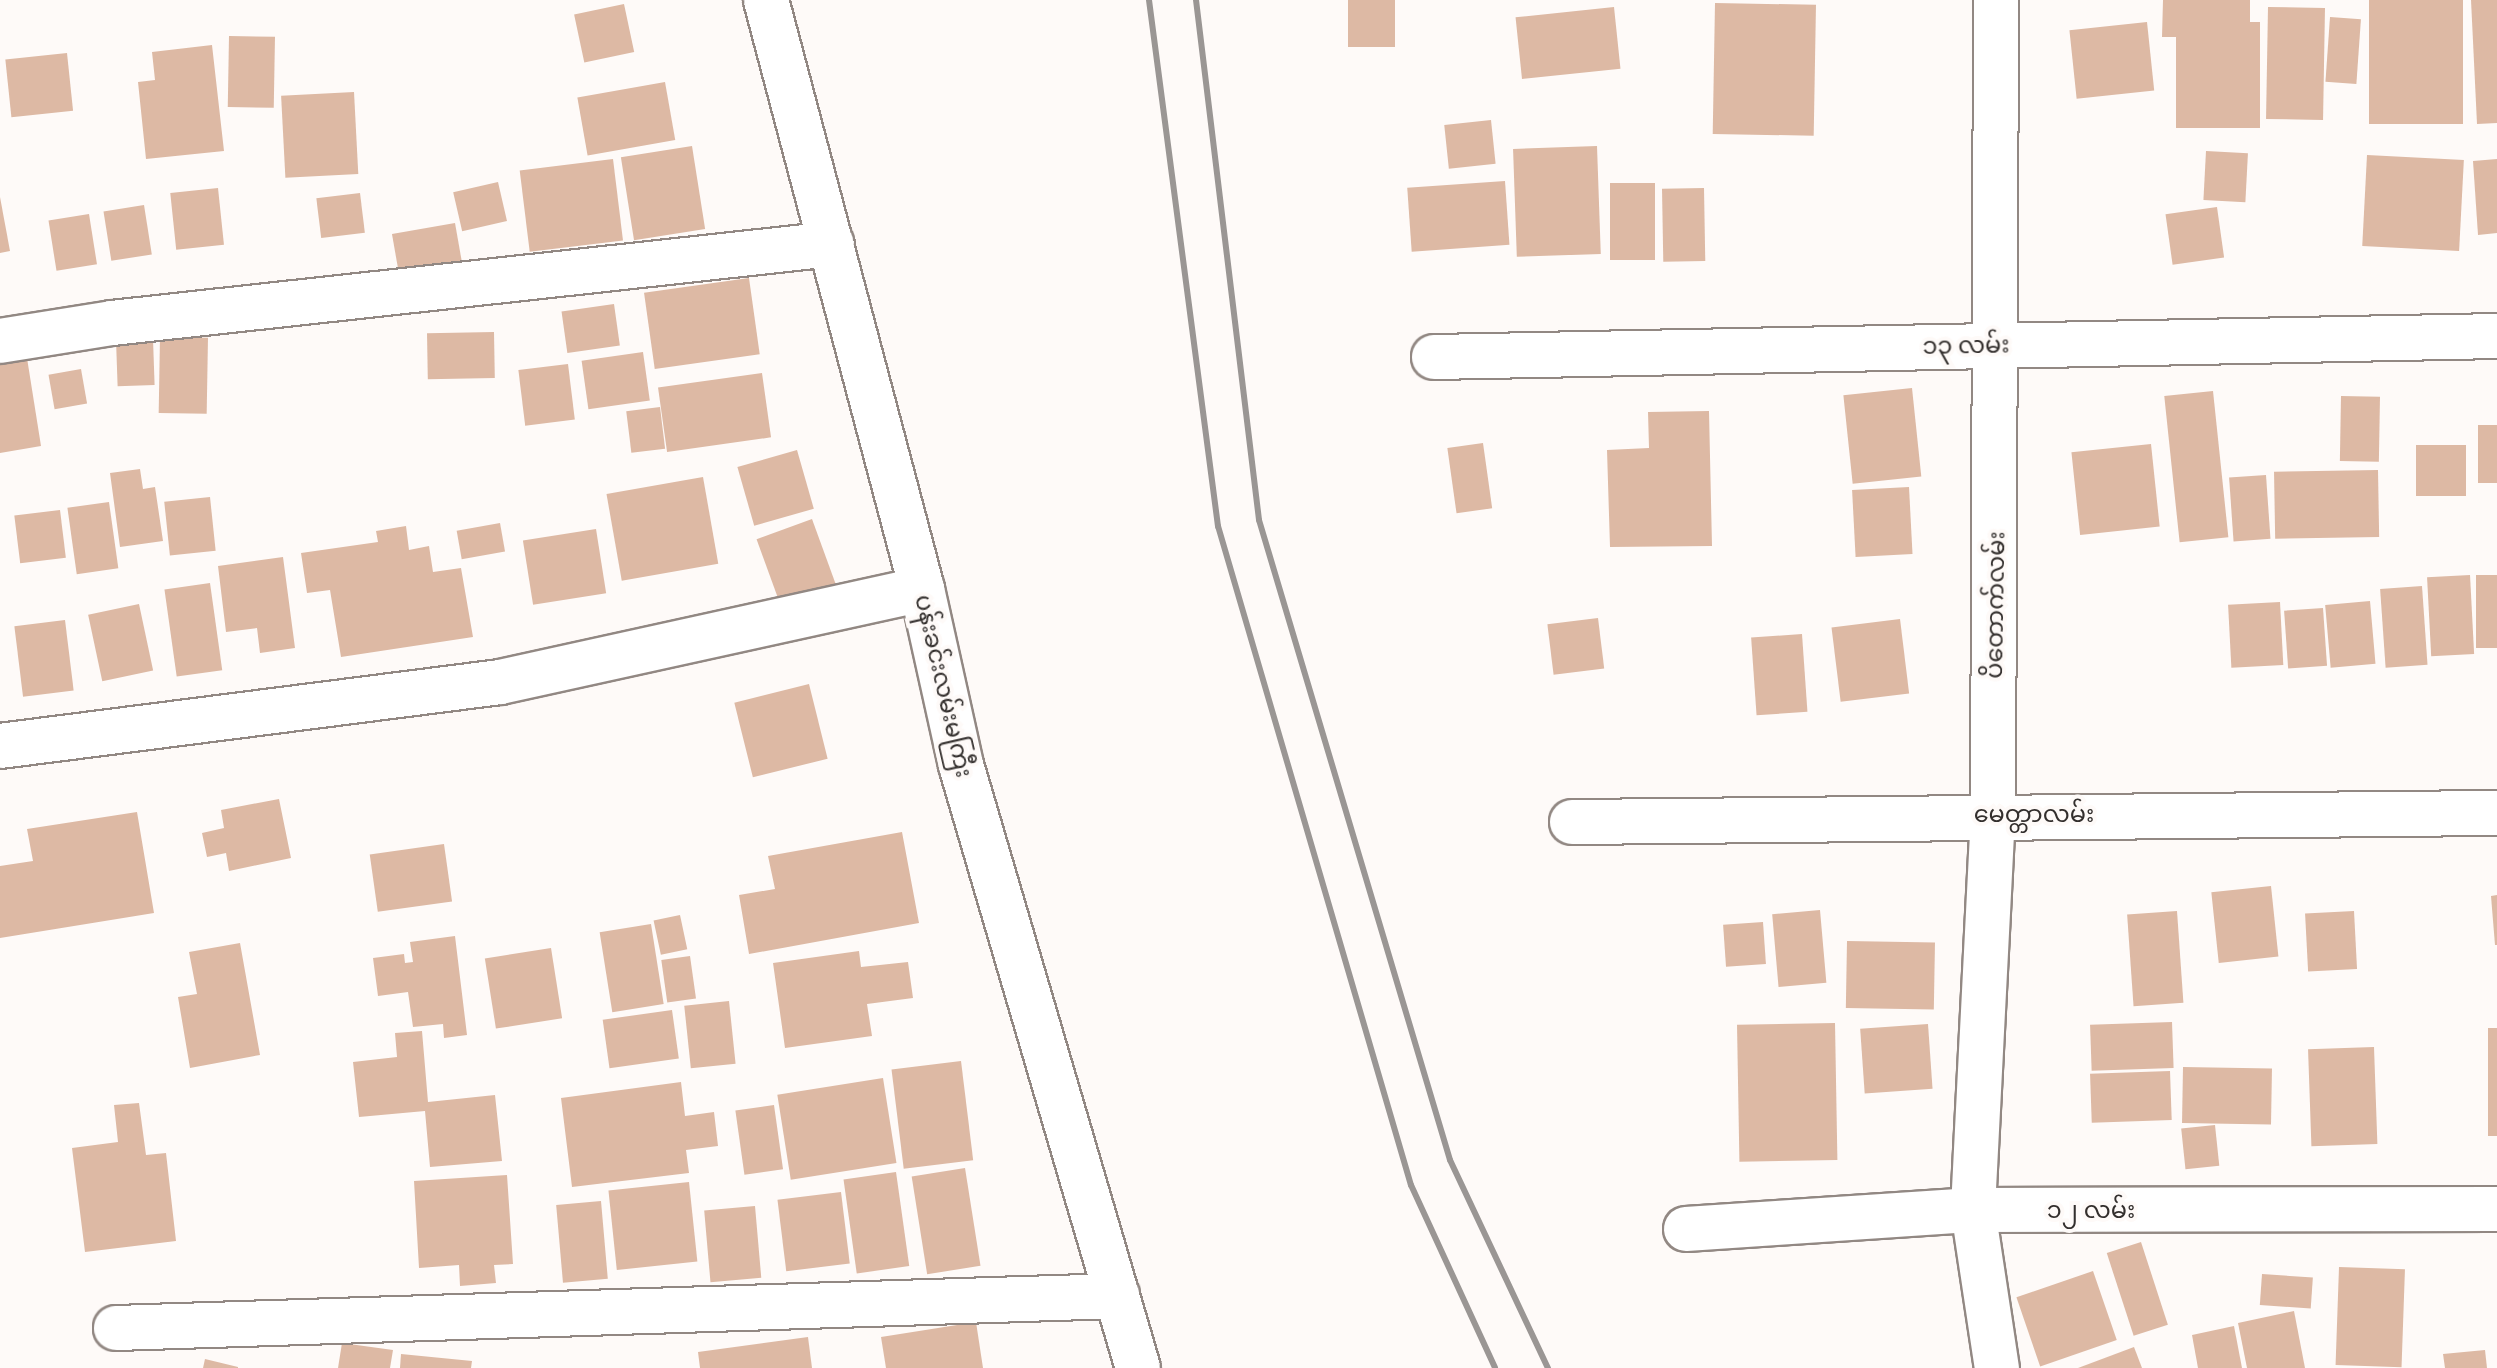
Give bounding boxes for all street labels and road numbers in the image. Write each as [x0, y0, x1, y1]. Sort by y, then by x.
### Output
street label: ၁၃ လမ်း [1922, 330, 2010, 360]
street label: ပိတောက်လမ်း [1979, 531, 2011, 679]
street label: ပန်းခင်းလမ်းမကြီး [909, 592, 979, 780]
street label: မေတ္တာလမ်း [1974, 800, 2094, 828]
street label: ၁၂ လမ်း [2047, 1196, 2135, 1224]

